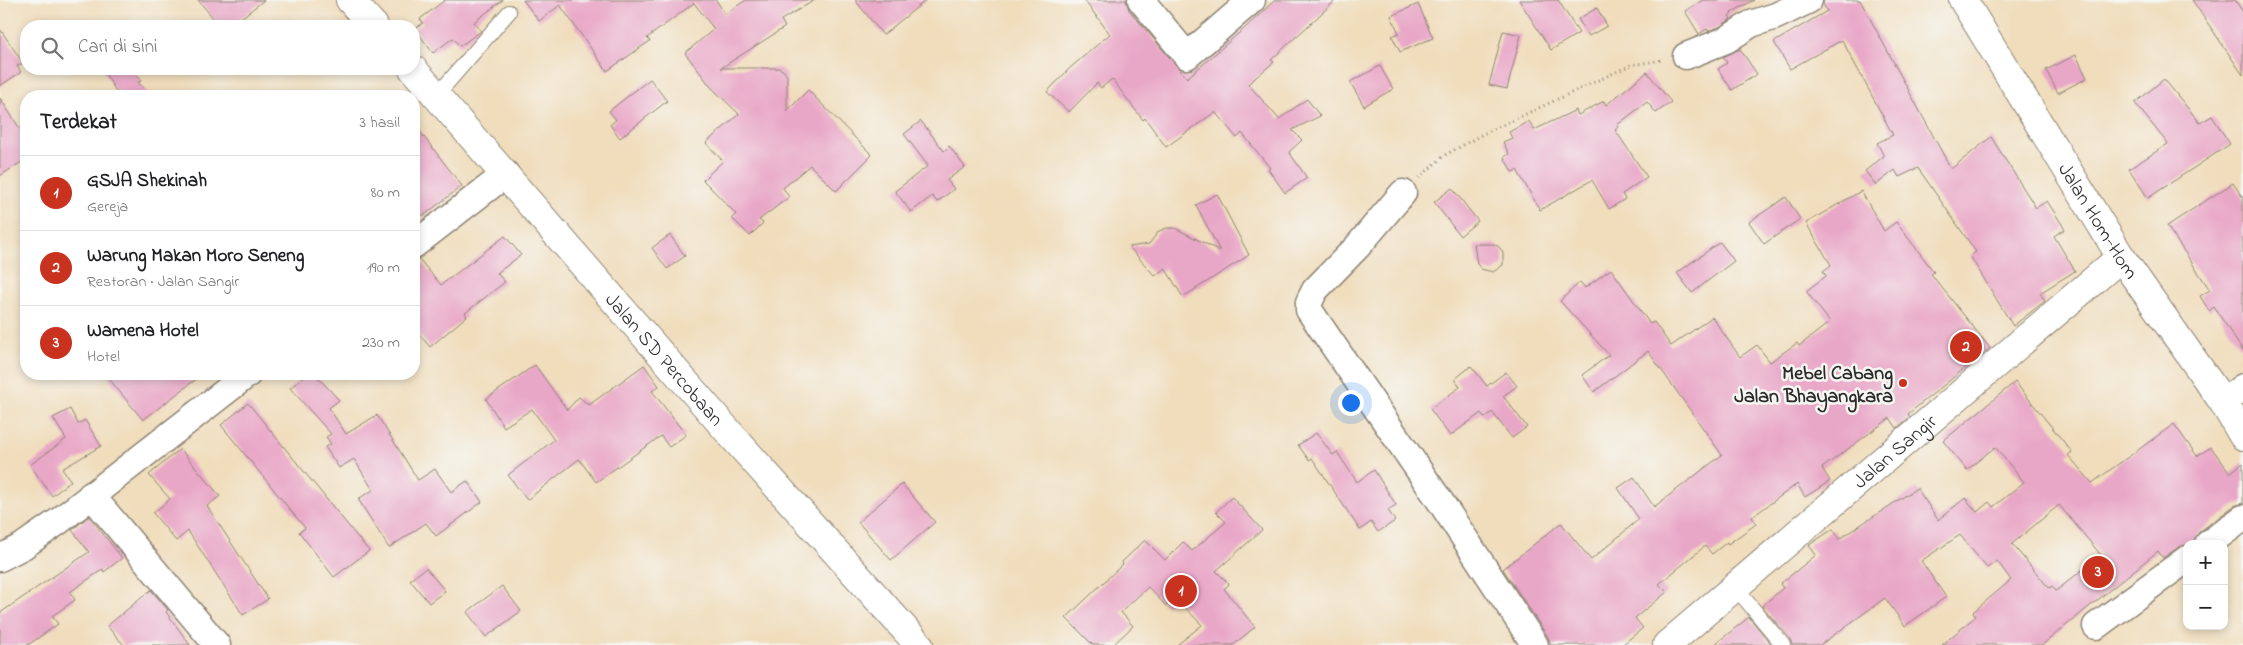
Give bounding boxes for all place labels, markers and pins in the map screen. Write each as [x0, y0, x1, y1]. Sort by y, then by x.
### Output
pin: 2 [1950, 328, 1982, 366]
place label: Mebel Cabang Jalan Bhayangkara [1734, 360, 1893, 413]
marker: Mebel Cabang Jalan Bhayangkara [1897, 377, 1909, 389]
pin: 3 [2082, 553, 2114, 591]
pin: 1 [1165, 572, 1197, 610]

